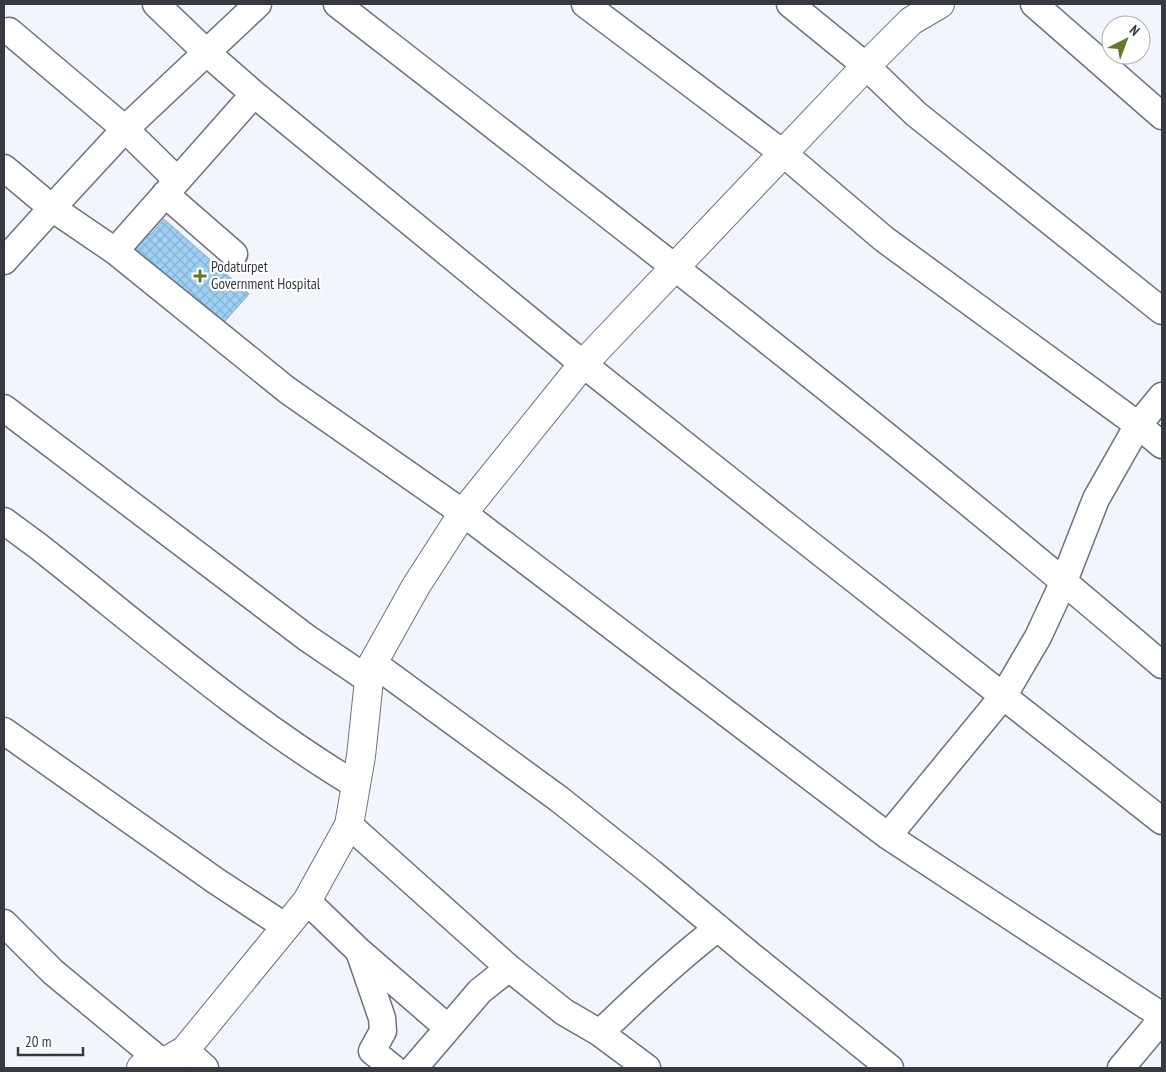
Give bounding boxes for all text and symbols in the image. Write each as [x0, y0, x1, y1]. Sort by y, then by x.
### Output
north arrow [1101, 15, 1151, 65]
text: N [1126, 21, 1144, 40]
place label: Podaturpet Government Hospital [211, 257, 321, 293]
marker: Podaturpet Government Hospital [193, 269, 207, 283]
scale bar [18, 1024, 82, 1056]
text: 20 m [25, 1032, 51, 1051]

